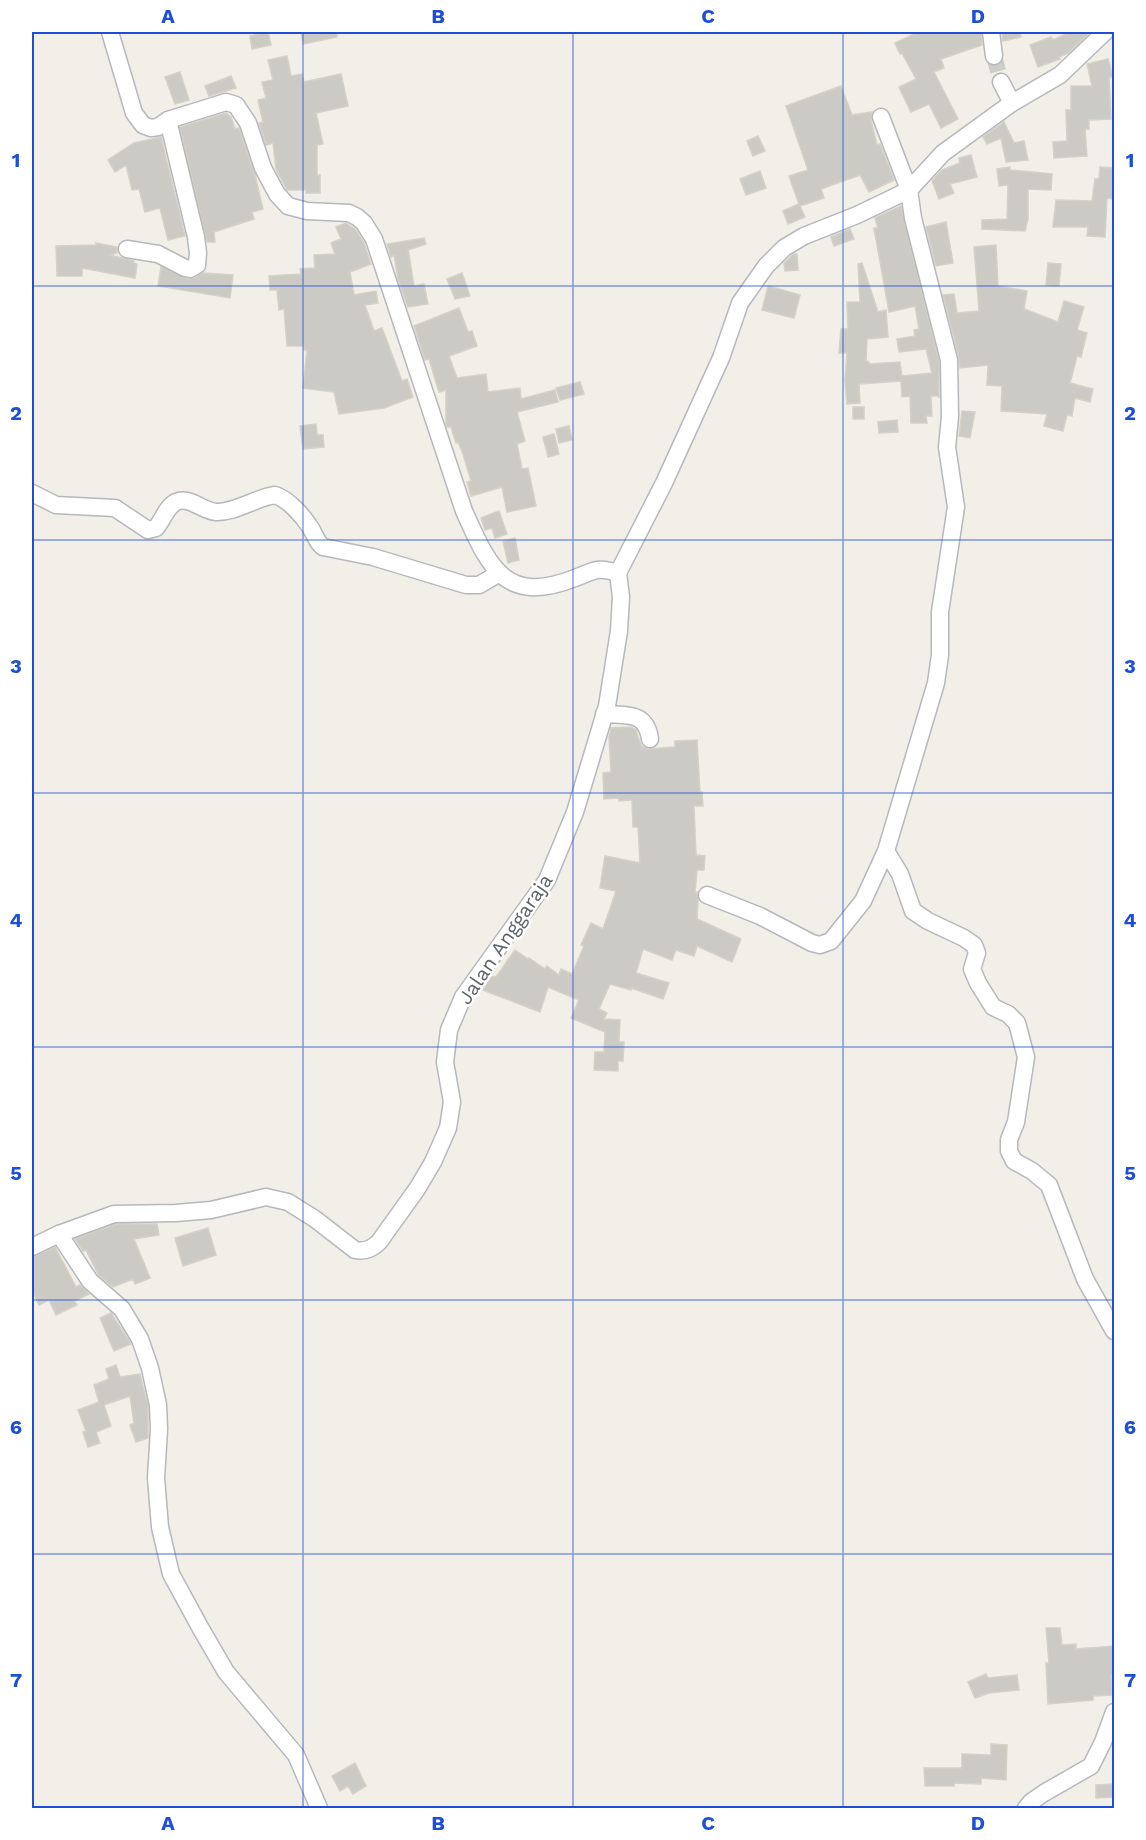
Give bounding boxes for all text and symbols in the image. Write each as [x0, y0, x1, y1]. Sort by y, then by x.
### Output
text: A [161, 4, 175, 28]
text: B [431, 4, 445, 28]
text: C [701, 4, 715, 28]
text: D [971, 4, 985, 28]
text: 1 [12, 148, 20, 172]
text: 1 [1126, 148, 1134, 172]
text: 2 [10, 401, 22, 425]
text: 2 [1124, 401, 1136, 425]
text: 3 [10, 654, 22, 678]
text: 3 [1124, 654, 1136, 678]
street label: Jalan Anggaraja [453, 869, 557, 1009]
text: 4 [10, 908, 23, 932]
text: 4 [1124, 908, 1137, 932]
text: 5 [10, 1161, 22, 1185]
text: 5 [1124, 1161, 1136, 1185]
text: 6 [10, 1415, 22, 1439]
text: 6 [1124, 1415, 1136, 1439]
text: 7 [10, 1668, 22, 1692]
text: 7 [1124, 1668, 1136, 1692]
text: A [161, 1811, 175, 1835]
text: B [431, 1811, 445, 1835]
text: C [701, 1811, 715, 1835]
text: D [971, 1811, 985, 1835]

